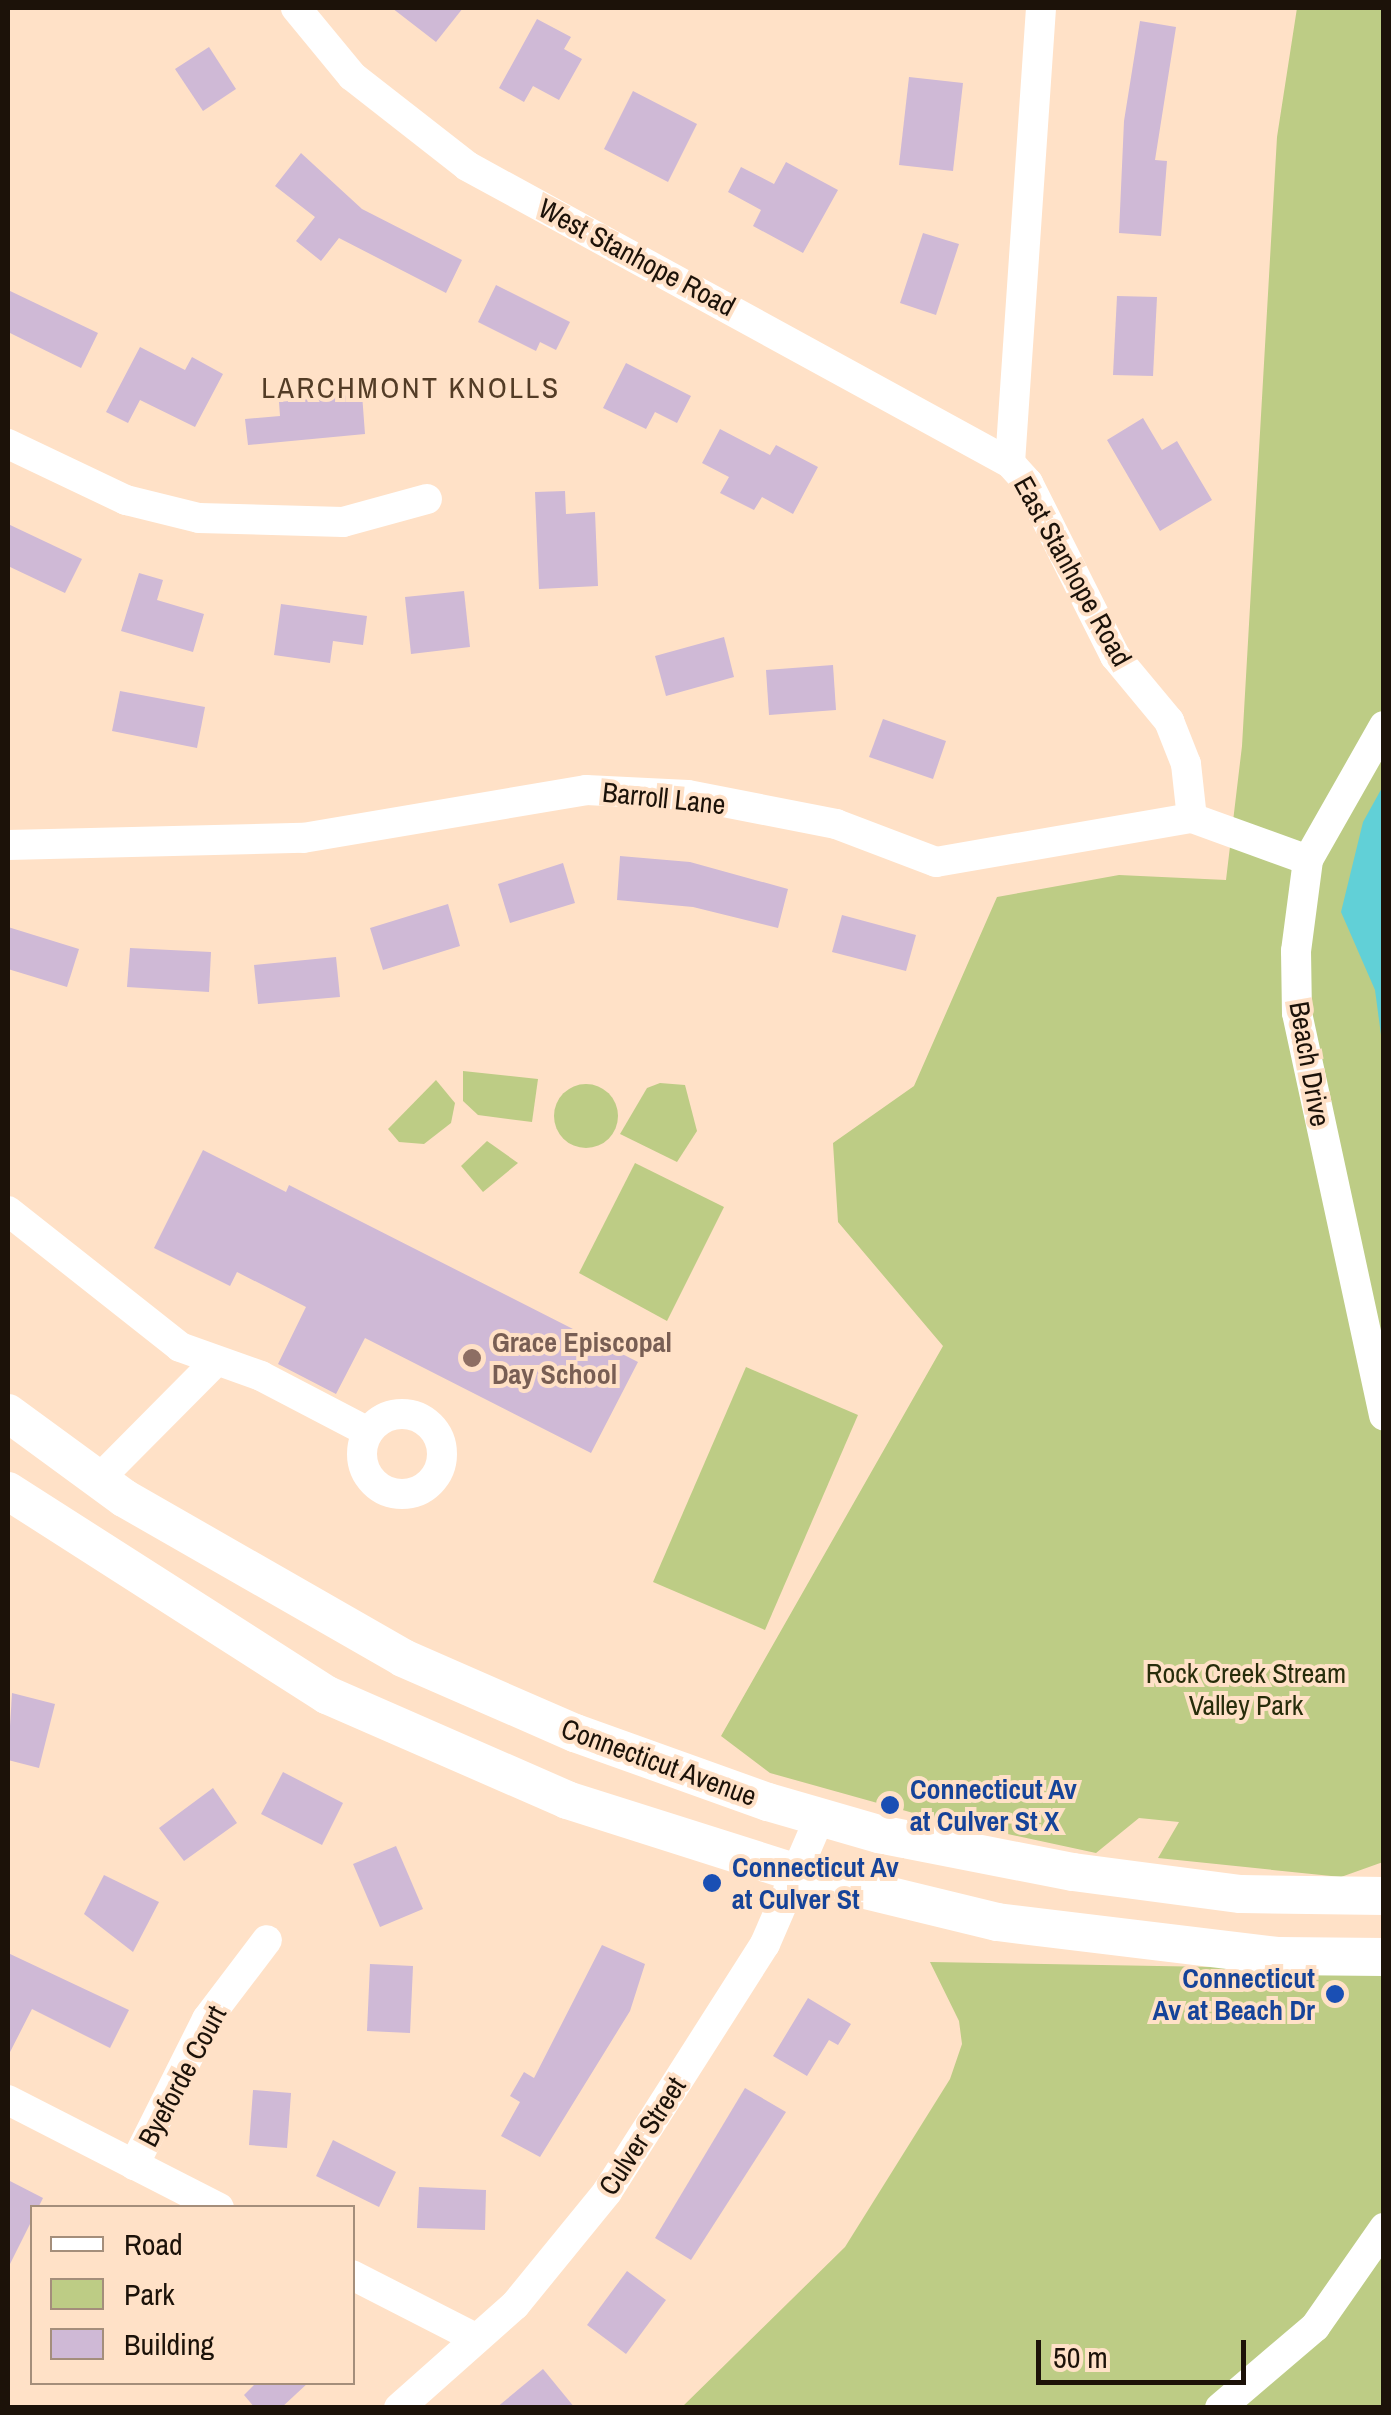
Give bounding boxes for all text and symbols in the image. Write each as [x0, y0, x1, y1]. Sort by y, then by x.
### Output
street label: West Stanhope Road [533, 191, 741, 323]
district label: LARCHMONT KNOLLS [261, 369, 561, 405]
street label: East Stanhope Road [1007, 470, 1139, 672]
street label: Barroll Lane [601, 775, 727, 821]
street label: Beach Drive [1282, 999, 1338, 1129]
place label: Grace Episcopal Day School [492, 1325, 672, 1391]
marker: Grace Episcopal Day School [461, 1347, 483, 1369]
park label: Rock Creek Stream Valley Park [1146, 1656, 1346, 1722]
street label: Connecticut Avenue [556, 1711, 762, 1813]
place label: Connecticut Av at Culver St X [910, 1772, 1078, 1838]
marker: Connecticut Av at Culver St X [879, 1794, 901, 1816]
place label: Connecticut Av at Culver St [732, 1850, 900, 1916]
marker: Connecticut Av at Culver St [701, 1872, 723, 1894]
place label: Connecticut Av at Beach Dr [1153, 1961, 1315, 2027]
marker: Connecticut Av at Beach Dr [1324, 1983, 1346, 2005]
street label: Byeforde Court [131, 2000, 233, 2152]
street label: Culver Street [591, 2071, 693, 2201]
legend [30, 2205, 355, 2385]
text: Road [124, 2224, 183, 2264]
text: Park [124, 2274, 175, 2314]
scale bar [1041, 2320, 1251, 2382]
text: Building [124, 2324, 214, 2364]
text: 50 m [1053, 2337, 1108, 2377]

